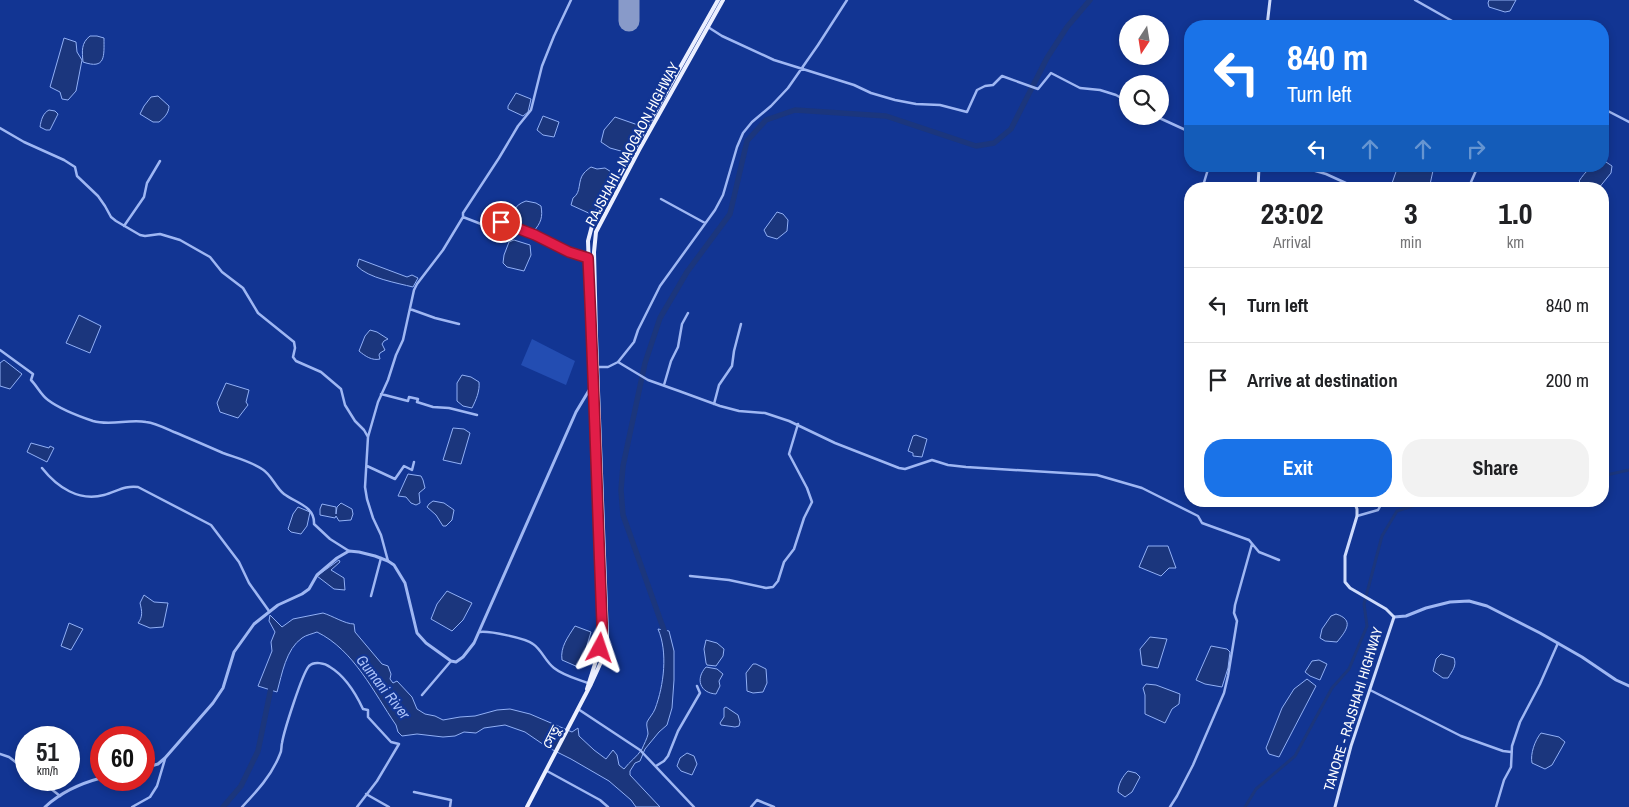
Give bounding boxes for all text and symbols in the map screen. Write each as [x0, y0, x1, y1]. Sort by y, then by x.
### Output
north arrow [1119, 15, 1169, 65]
map controls [1119, 15, 1169, 125]
text: 840 m [1287, 34, 1368, 81]
icon: left [1204, 40, 1269, 105]
street label: RAJSHAHI - NAOGAON HIGHWAY [581, 59, 683, 229]
button: search [1119, 75, 1169, 125]
text: Turn left [1287, 79, 1352, 109]
icon: left [1303, 135, 1331, 163]
icon: ahead [1356, 135, 1384, 163]
icon: ahead [1409, 135, 1437, 163]
icon: right [1462, 135, 1490, 163]
text: 23:02 [1261, 193, 1323, 233]
text: 3 [1404, 193, 1418, 233]
text: 1.0 [1498, 193, 1533, 233]
pin [480, 201, 522, 243]
icon: arrive [487, 208, 515, 236]
text: Arrival [1273, 231, 1311, 253]
text: min [1400, 231, 1422, 253]
text: km [1507, 231, 1524, 253]
icon: left [1204, 291, 1232, 319]
text: Turn left [1247, 292, 1308, 318]
text: 840 m [1546, 292, 1589, 318]
icon: arrive [1204, 366, 1232, 394]
text: Arrive at destination [1247, 367, 1398, 393]
text: 200 m [1546, 367, 1589, 393]
button: Exit [1204, 439, 1392, 497]
button: Share [1402, 439, 1589, 497]
position arrow [573, 621, 625, 673]
street label: TANORE - RAJSHAHI HIGHWAY [1319, 624, 1387, 793]
water label: Gumani River [352, 650, 416, 724]
street label: সেতু [538, 721, 565, 752]
speed limit sign: 60 [90, 726, 155, 791]
text: 51 [36, 735, 59, 769]
text: km/h [37, 763, 58, 779]

